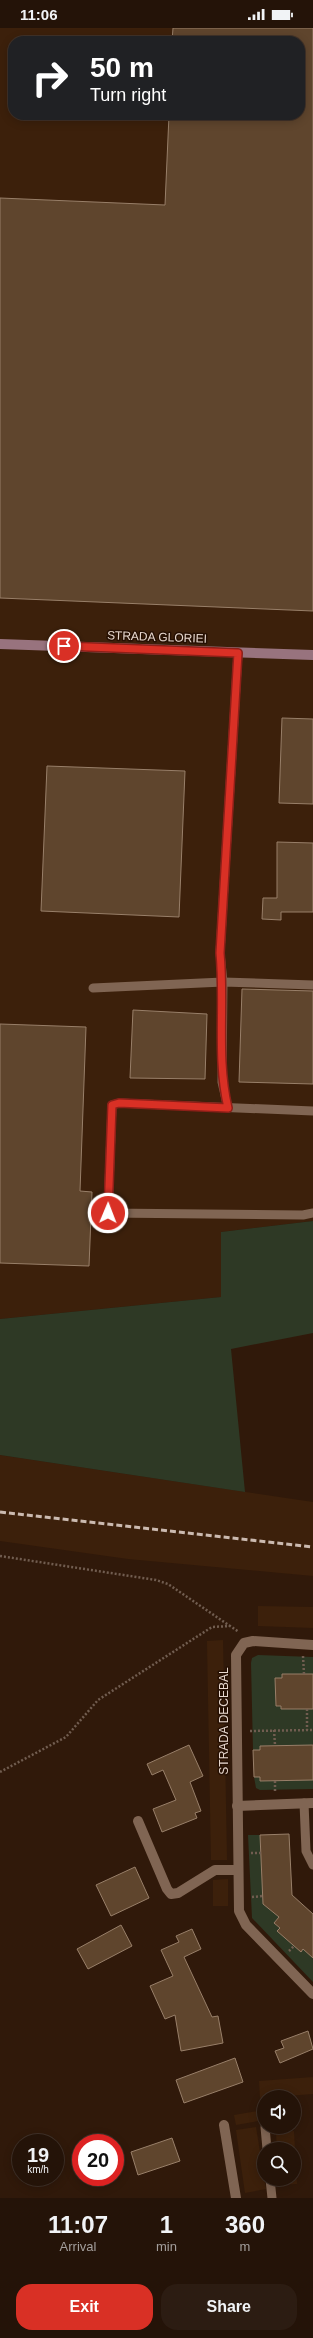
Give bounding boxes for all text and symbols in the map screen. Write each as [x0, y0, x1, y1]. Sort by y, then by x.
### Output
text: 11:06 [20, 6, 58, 23]
icon: right [24, 52, 76, 104]
text: 50 m [90, 52, 154, 83]
text: Turn right [90, 85, 166, 105]
street label: STRADA GLORIEI [107, 628, 207, 646]
pin [47, 629, 81, 663]
icon: arrive [53, 635, 75, 657]
position arrow [87, 1192, 129, 1234]
street label: STRADA DECEBAL [217, 1667, 231, 1775]
map controls [257, 2090, 301, 2186]
button: sound [257, 2090, 301, 2134]
speed limit sign: 20 [72, 2134, 124, 2186]
button: search [257, 2142, 301, 2186]
text: 19 [27, 2144, 49, 2166]
text: km/h [27, 2164, 49, 2175]
text: 11:07 [48, 2211, 108, 2238]
text: 1 [160, 2211, 173, 2238]
text: 360 [225, 2211, 265, 2238]
text: Arrival [60, 2239, 96, 2254]
text: min [156, 2239, 177, 2254]
text: m [240, 2239, 250, 2254]
button: Exit [16, 2284, 153, 2330]
button: Share [161, 2284, 297, 2330]

